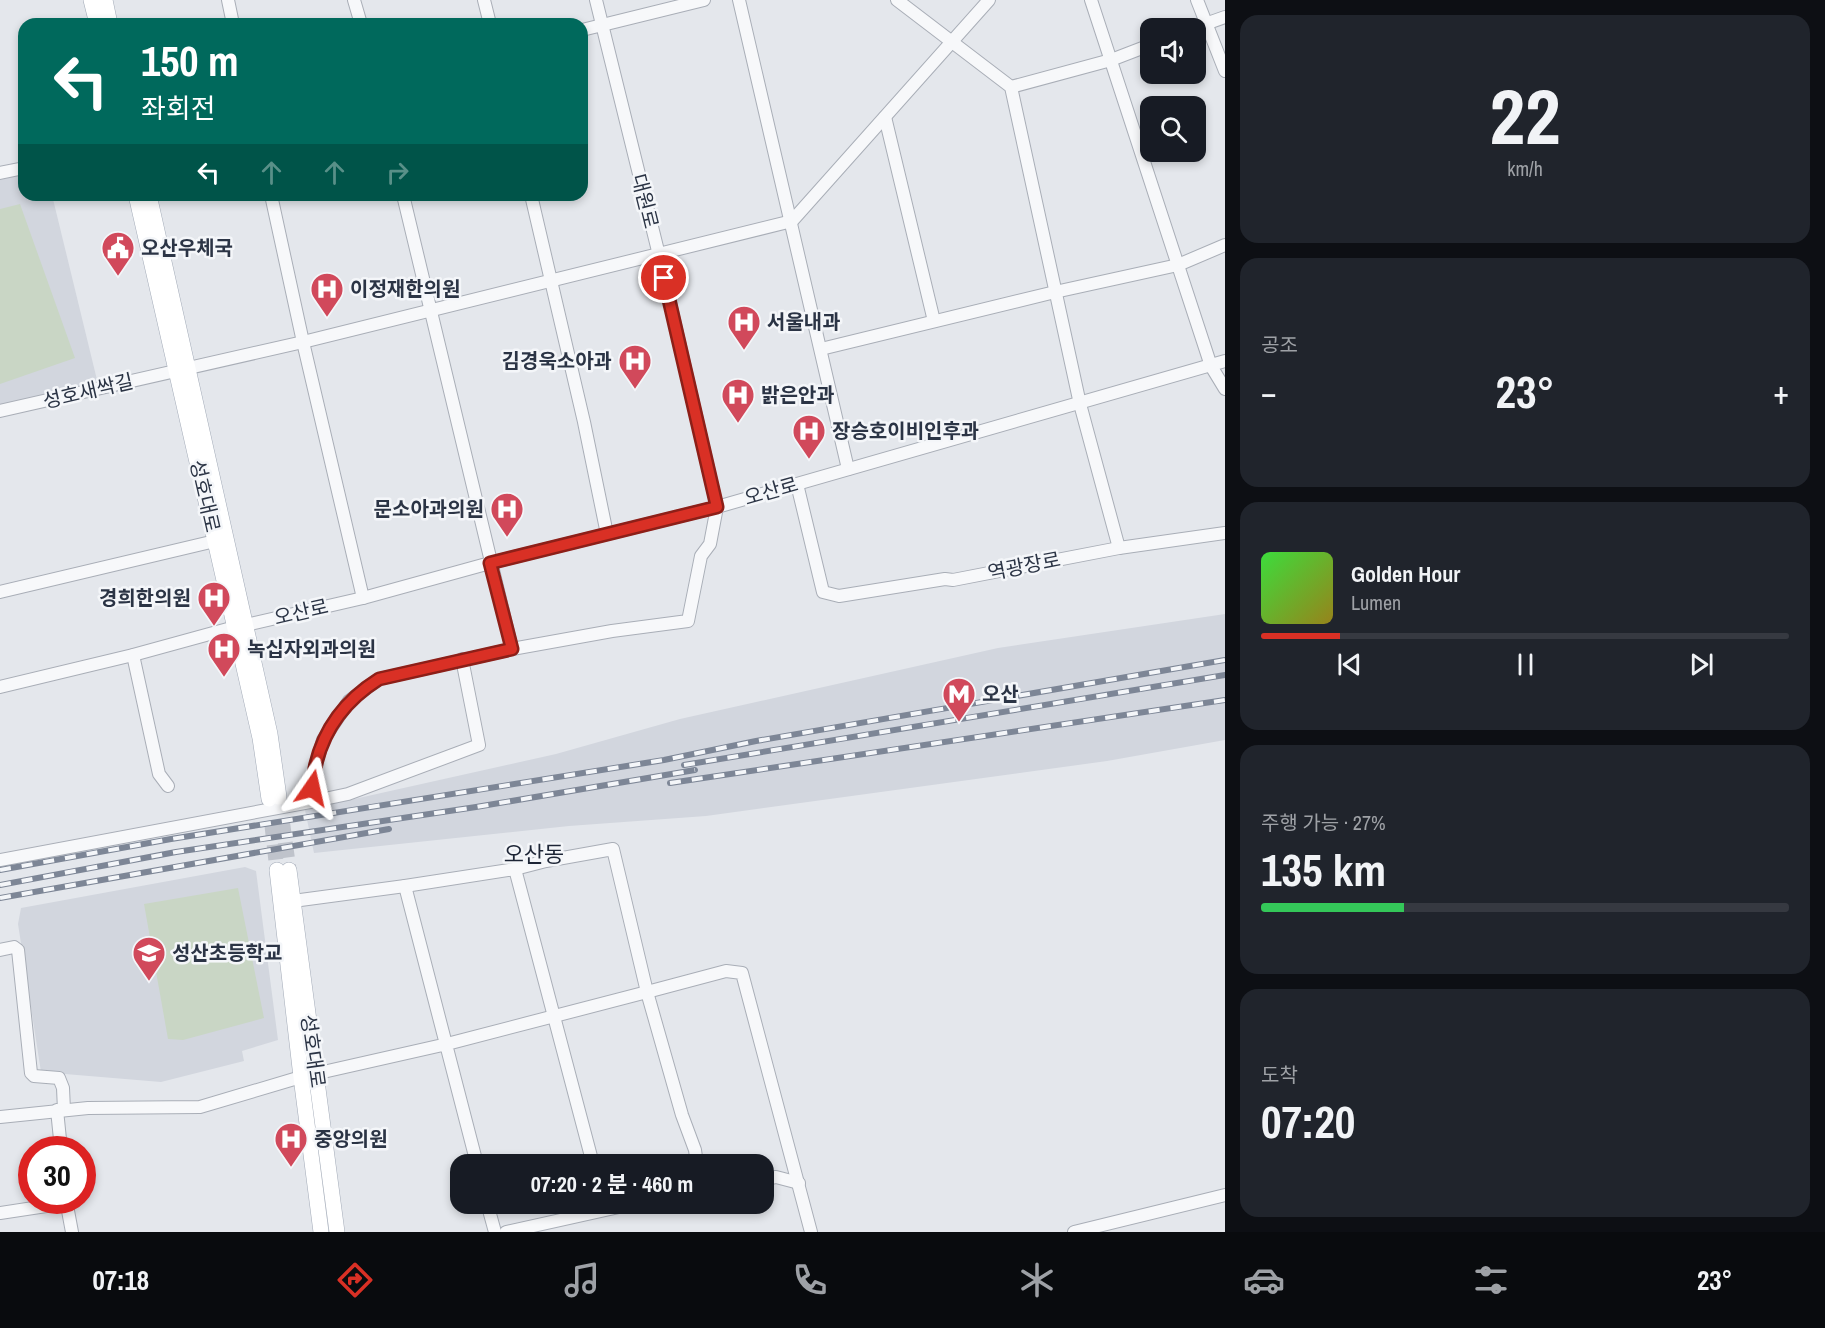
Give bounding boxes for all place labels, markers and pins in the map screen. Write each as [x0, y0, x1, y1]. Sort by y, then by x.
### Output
public building icon: 오산우체국 [100, 230, 136, 277]
place label: 오산우체국 [141, 234, 233, 261]
pin [638, 252, 689, 303]
hospital icon: 이정재한의원 [309, 271, 345, 318]
place label: 이정재한의원 [350, 275, 460, 302]
hospital icon: 서울내과 [726, 304, 762, 351]
place label: 서울내과 [767, 308, 841, 335]
hospital icon: 김경욱소아과 [617, 343, 653, 390]
place label: 김경욱소아과 [502, 347, 612, 374]
hospital icon: 밝은안과 [720, 377, 756, 424]
place label: 밝은안과 [761, 381, 835, 408]
hospital icon: 장승호이비인후과 [791, 413, 827, 460]
place label: 장승호이비인후과 [832, 417, 979, 444]
hospital icon: 문소아과의원 [489, 491, 525, 538]
place label: 문소아과의원 [374, 495, 484, 522]
hospital icon: 경희한의원 [196, 580, 232, 627]
place label: 경희한의원 [99, 584, 191, 611]
hospital icon: 녹십자외과의원 [206, 631, 242, 678]
place label: 녹십자외과의원 [247, 635, 376, 662]
metro station icon: 오산 [941, 676, 977, 723]
place label: 오산 [982, 680, 1019, 707]
school or university icon: 성산초등학교 [131, 935, 167, 982]
place label: 성산초등학교 [172, 939, 282, 966]
hospital icon: 중앙의원 [273, 1121, 309, 1168]
place label: 중앙의원 [314, 1125, 388, 1152]

